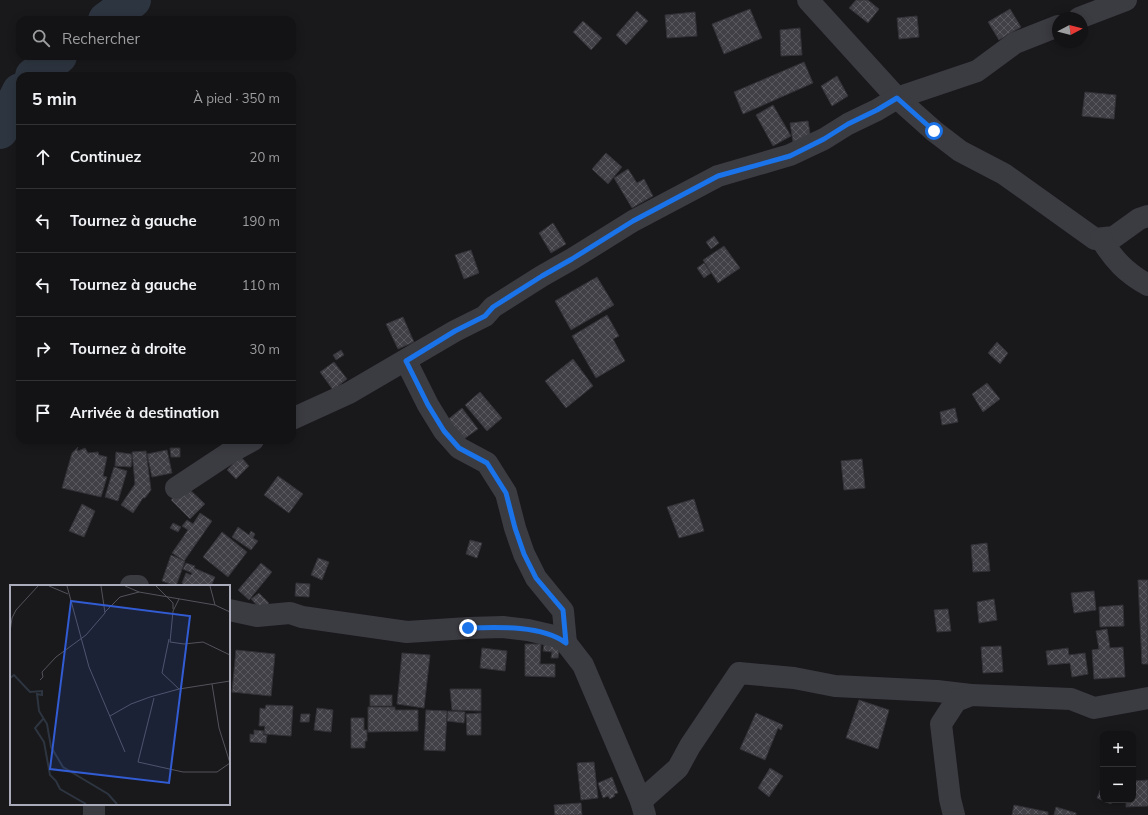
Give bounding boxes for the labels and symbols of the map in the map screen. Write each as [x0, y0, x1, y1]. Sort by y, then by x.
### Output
north arrow [1052, 12, 1088, 48]
route start [925, 122, 943, 140]
inset map [10, 585, 230, 805]
route end [459, 619, 477, 637]

